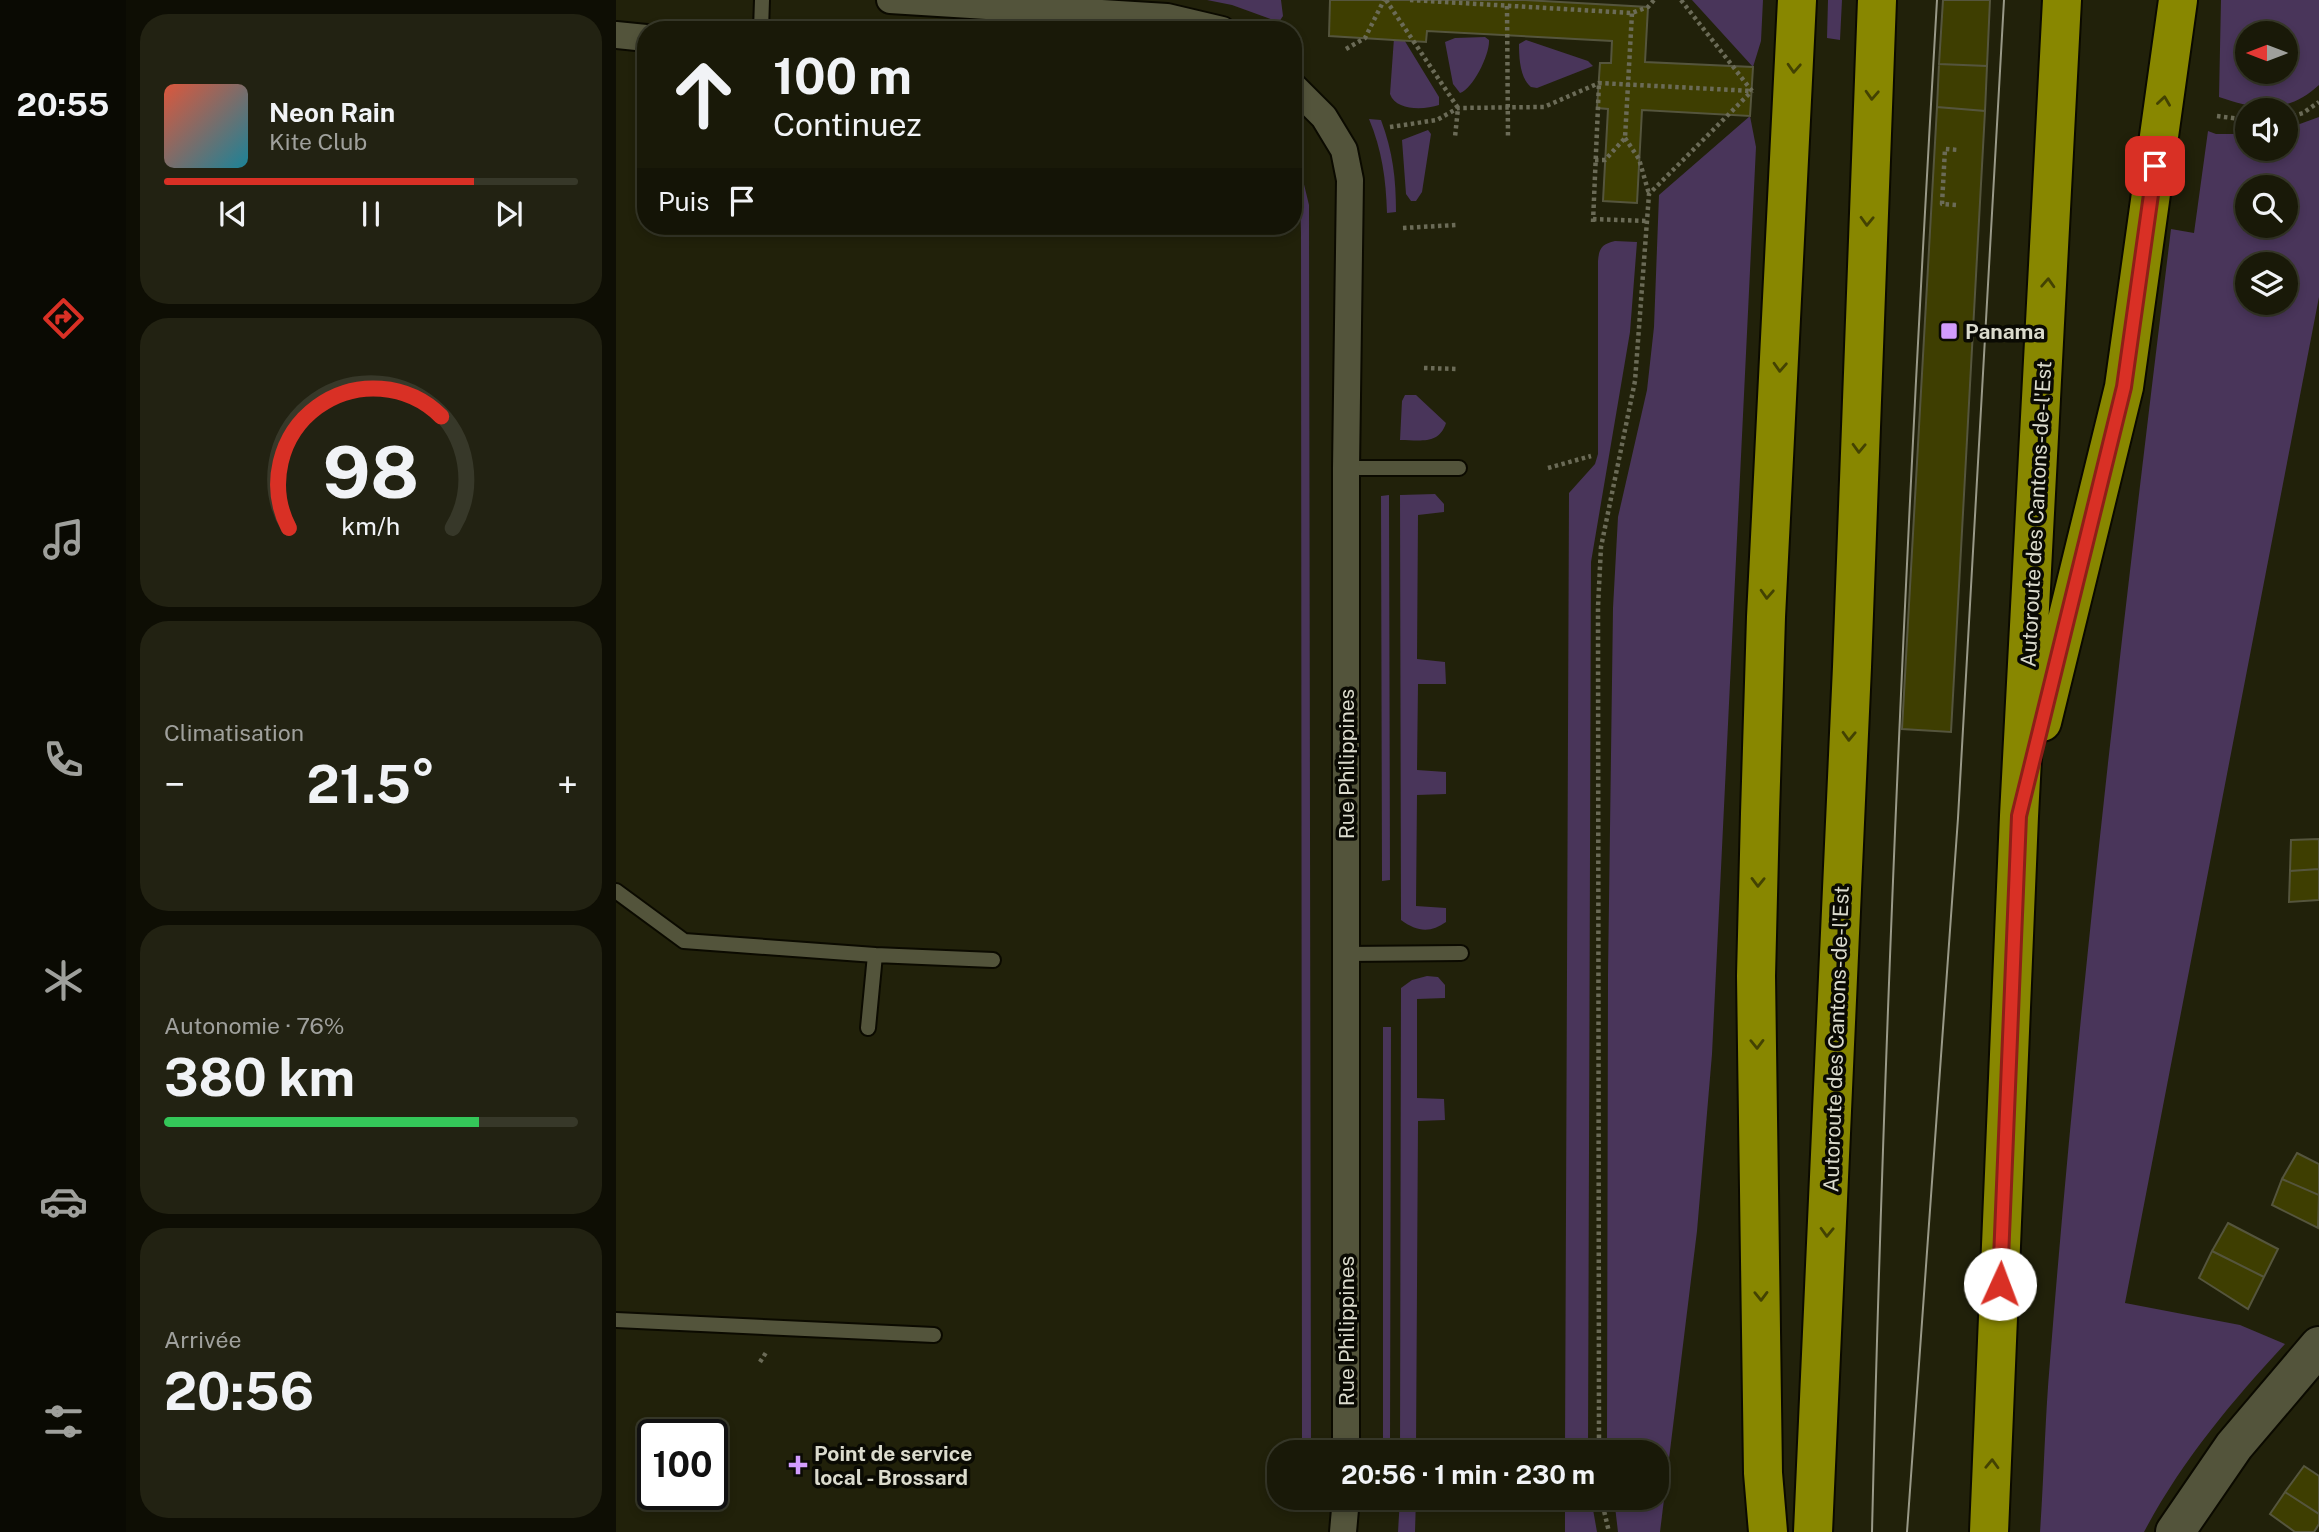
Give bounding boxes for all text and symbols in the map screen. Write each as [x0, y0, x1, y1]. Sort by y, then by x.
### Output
north arrow [2235, 21, 2298, 84]
map controls [2235, 21, 2298, 315]
text: 100 m [773, 47, 912, 105]
icon: ahead [658, 49, 749, 140]
one-way arrow [1787, 63, 1802, 74]
text: 20:55 [17, 86, 109, 123]
one-way arrow [1865, 90, 1880, 101]
one-way arrow [2156, 95, 2171, 107]
text: Neon Rain [269, 97, 395, 128]
button: sound [2235, 98, 2298, 161]
text: Continuez [773, 106, 922, 143]
text: Kite Club [269, 128, 367, 155]
pin [2125, 136, 2185, 196]
icon: arrive [2136, 147, 2174, 185]
button: search [2235, 175, 2298, 238]
icon: arrive [723, 182, 761, 220]
text: Puis [658, 186, 709, 217]
icon: previous [214, 195, 252, 233]
icon: pause [352, 195, 390, 233]
icon: next [490, 195, 528, 233]
one-way arrow [1859, 216, 1875, 226]
button: layers [2235, 252, 2298, 315]
one-way arrow [2041, 277, 2056, 288]
icon: directions [39, 294, 88, 343]
place label: Panama [1965, 319, 2045, 344]
marker: Panama [1939, 321, 1959, 341]
street label: Autoroute des Cantons-de-l'Est [2015, 360, 2057, 668]
one-way arrow [1772, 362, 1787, 373]
text: 98 [323, 430, 419, 515]
one-way arrow [1852, 443, 1867, 454]
text: km/h [342, 511, 400, 541]
icon: music [39, 515, 88, 564]
one-way arrow [1760, 589, 1775, 600]
street label: Rue Philippines [1334, 689, 1359, 839]
text: Climatisation [164, 719, 304, 746]
one-way arrow [1841, 730, 1856, 741]
icon: phone [39, 735, 88, 784]
text: 21.5° [306, 754, 436, 815]
text: − [164, 762, 185, 807]
text: + [557, 762, 578, 807]
one-way arrow [1751, 877, 1766, 888]
street label: Autoroute des Cantons-de-l'Est [1818, 885, 1854, 1193]
icon: climate [39, 956, 88, 1005]
text: Autonomie · 76% [164, 1012, 345, 1039]
one-way arrow [1749, 1040, 1765, 1050]
text: 380 km [164, 1047, 355, 1108]
icon: car [39, 1177, 88, 1226]
one-way arrow [1820, 1227, 1835, 1238]
position arrow [1963, 1247, 2037, 1321]
street label: Rue Philippines [1334, 1256, 1359, 1406]
one-way arrow [1753, 1291, 1768, 1302]
text: Arrivée [164, 1326, 241, 1353]
text: 20:56 [164, 1361, 314, 1422]
icon: filters [39, 1397, 88, 1446]
speed limit sign: 100 [637, 1419, 728, 1510]
place label: Point de service local - Brossard [814, 1441, 972, 1490]
marker: Point de service local - Brossard [788, 1455, 808, 1475]
one-way arrow [1985, 1458, 2000, 1469]
text: 20:56 · 1 min · 230 m [1341, 1459, 1595, 1490]

